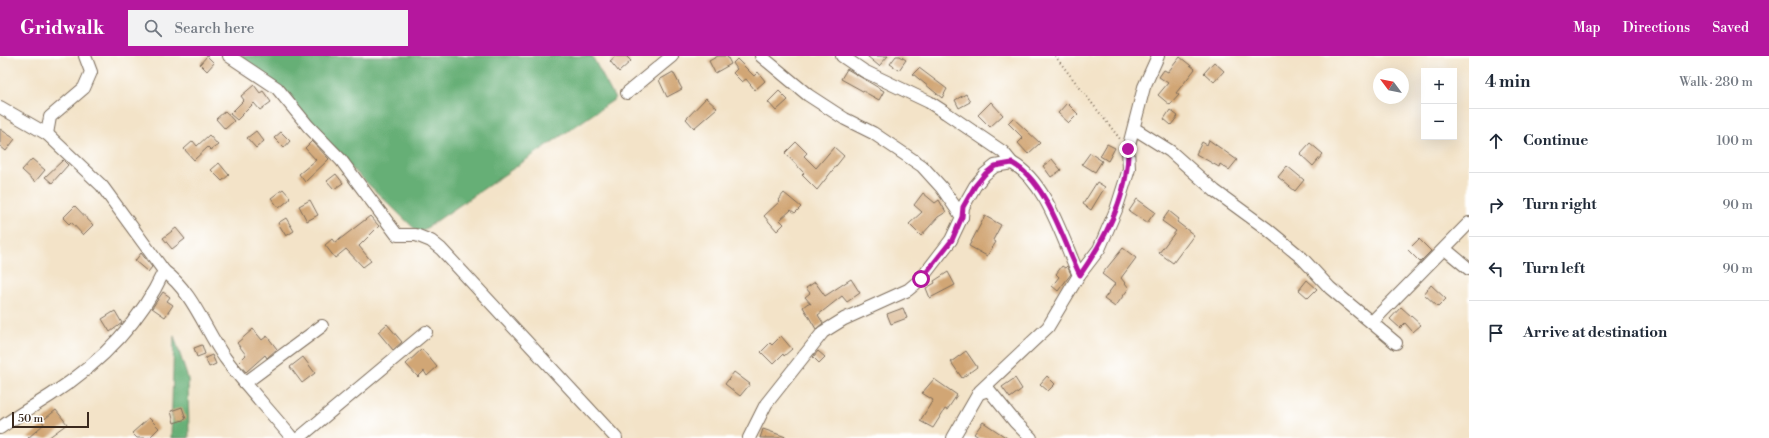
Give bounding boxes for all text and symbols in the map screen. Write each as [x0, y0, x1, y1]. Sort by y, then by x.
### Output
search box [128, 10, 408, 46]
text: Gridwalk [20, 16, 104, 40]
icon: search [142, 17, 164, 39]
text: Search here [174, 19, 254, 38]
text: Map [1573, 19, 1601, 37]
text: Directions [1623, 19, 1690, 37]
text: Saved [1712, 19, 1749, 37]
north arrow [1373, 68, 1409, 104]
map controls [1421, 68, 1457, 140]
button: + [1421, 68, 1457, 104]
text: 4 min [1485, 71, 1530, 93]
text: Walk · 280 m [1679, 74, 1753, 90]
button: − [1421, 104, 1457, 140]
icon: ahead [1485, 130, 1507, 152]
text: Continue [1523, 131, 1588, 150]
text: 100 m [1717, 133, 1753, 149]
route end [1119, 140, 1137, 158]
icon: right [1485, 194, 1507, 216]
text: Turn right [1523, 195, 1597, 214]
text: 90 m [1722, 197, 1753, 213]
icon: left [1485, 258, 1507, 280]
text: Turn left [1523, 259, 1585, 278]
text: 90 m [1722, 261, 1753, 277]
route start [912, 270, 930, 288]
icon: arrive [1485, 322, 1507, 344]
text: Arrive at destination [1523, 323, 1667, 342]
scale bar [12, 410, 89, 429]
text: 50 m [18, 412, 43, 426]

